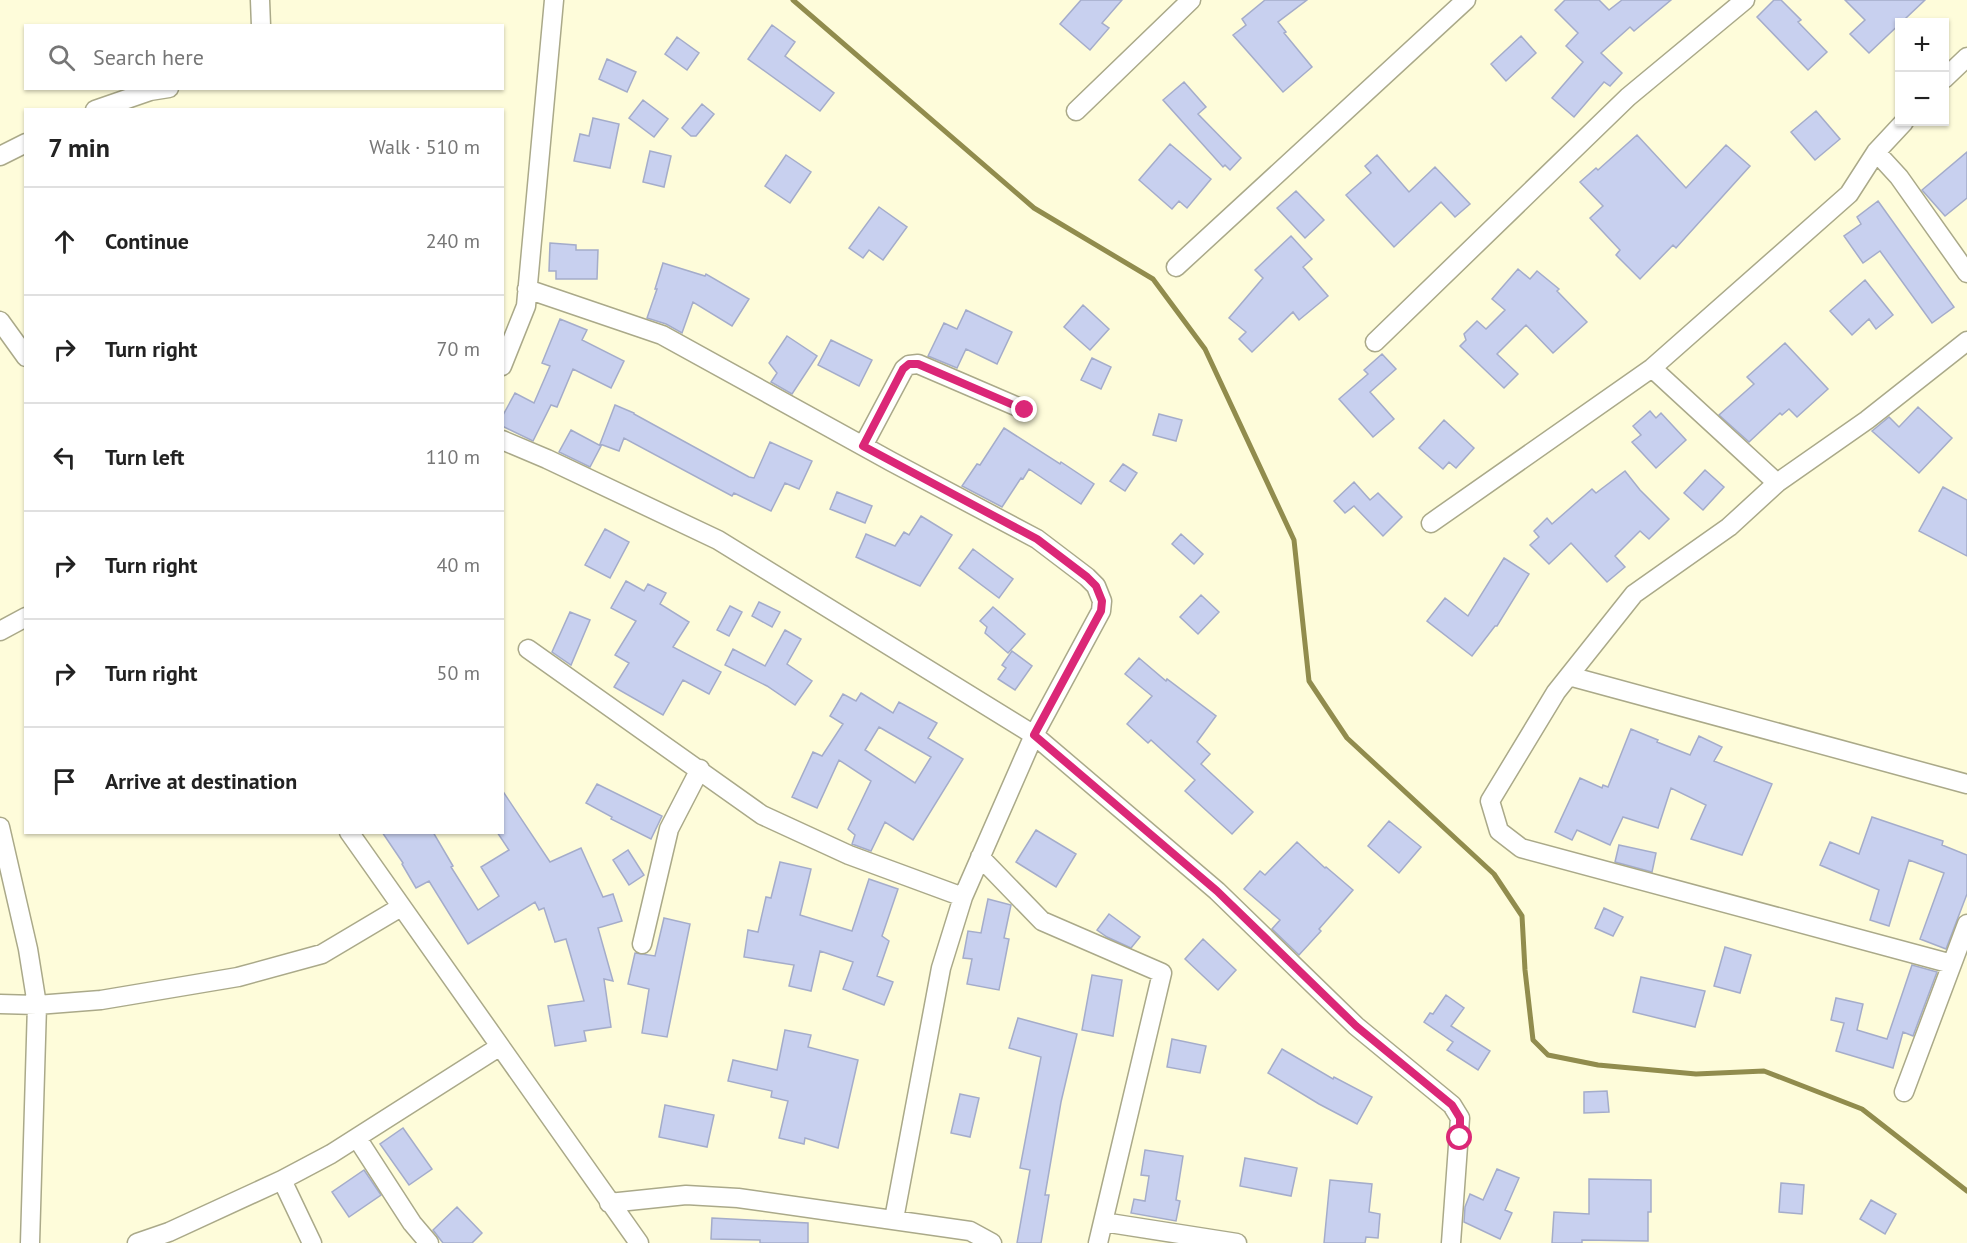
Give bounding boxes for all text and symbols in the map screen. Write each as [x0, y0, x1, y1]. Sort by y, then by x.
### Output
map controls [1895, 18, 1949, 126]
button: + [1895, 18, 1949, 72]
search box [24, 24, 504, 90]
icon: search [45, 41, 78, 74]
text: Search here [93, 43, 204, 71]
button: − [1895, 72, 1949, 126]
text: 7 min [48, 131, 110, 164]
text: Walk · 510 m [369, 134, 480, 160]
icon: ahead [48, 225, 81, 258]
text: Continue [105, 227, 189, 255]
text: 240 m [426, 228, 480, 254]
icon: right [48, 333, 81, 366]
text: Turn right [105, 335, 197, 363]
text: 70 m [437, 336, 480, 362]
route end [1011, 396, 1037, 422]
icon: left [48, 441, 81, 474]
text: Turn left [105, 443, 185, 471]
text: 110 m [426, 444, 480, 470]
icon: right [48, 549, 81, 582]
text: Turn right [105, 551, 197, 579]
text: 40 m [437, 552, 480, 578]
icon: right [48, 657, 81, 690]
text: Turn right [105, 659, 197, 687]
text: 50 m [437, 660, 480, 686]
icon: arrive [48, 765, 81, 798]
text: Arrive at destination [105, 767, 297, 795]
route start [1446, 1124, 1472, 1150]

